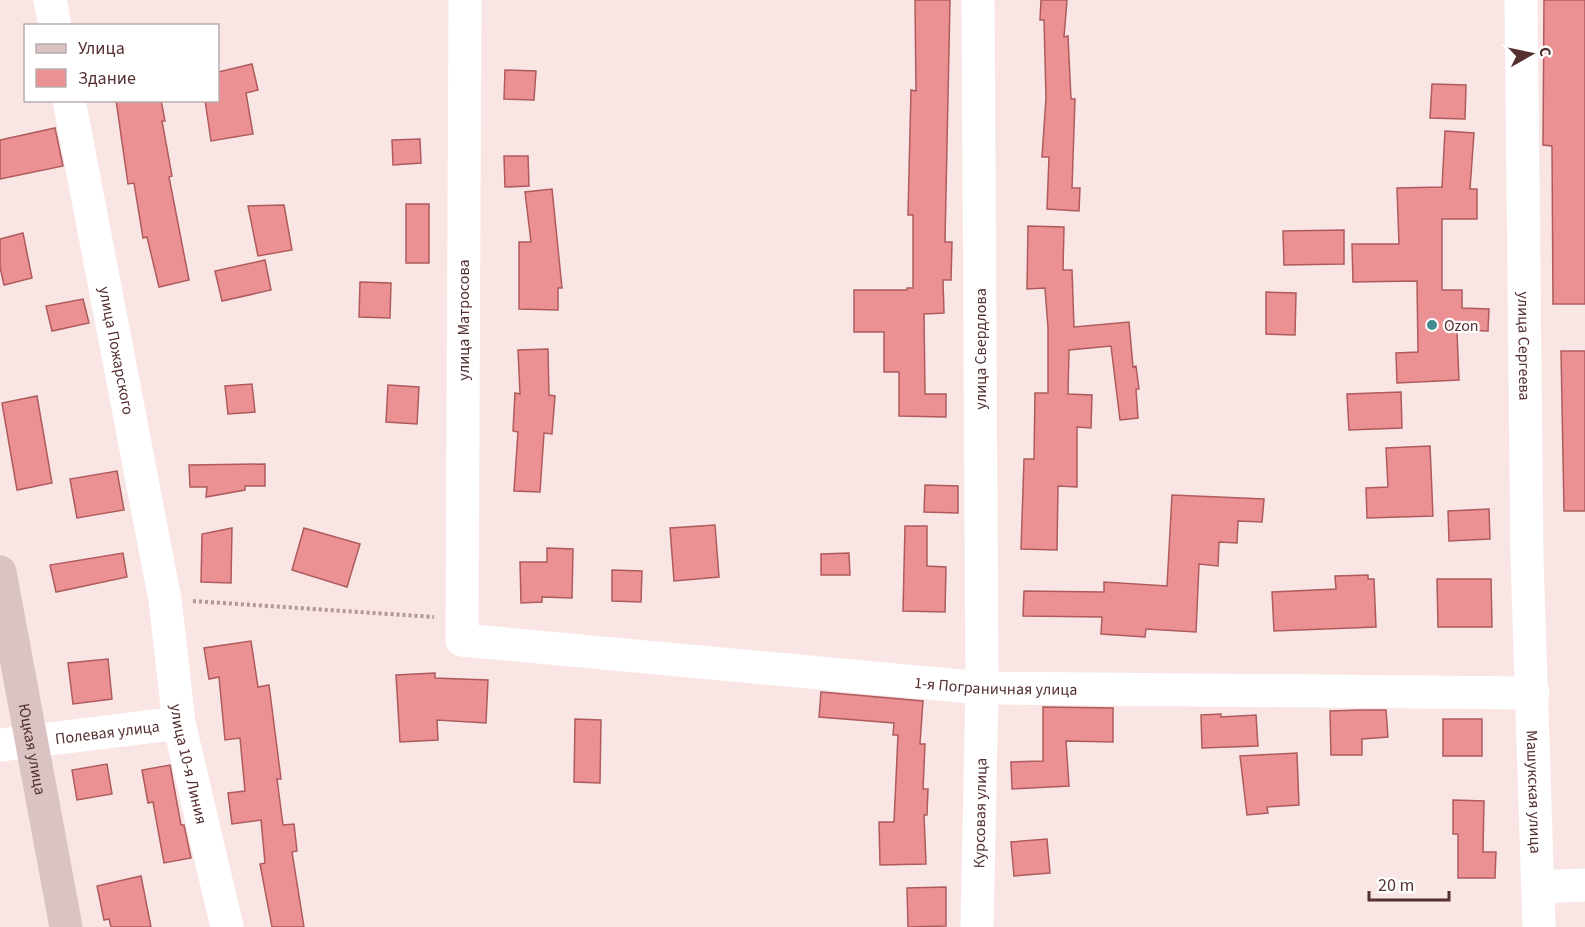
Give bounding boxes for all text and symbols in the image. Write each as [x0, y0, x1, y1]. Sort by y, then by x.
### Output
legend [24, 24, 219, 102]
north arrow [1501, 24, 1561, 84]
text: Улица [78, 36, 125, 61]
text: С [1533, 45, 1556, 58]
text: Здание [78, 66, 136, 91]
street label: улица Матросова [453, 259, 475, 381]
street label: улица Пожарского [93, 285, 139, 417]
street label: улица Свердлова [970, 288, 992, 410]
street label: улица Сергеева [1512, 291, 1535, 401]
place label: Ozon [1444, 315, 1479, 337]
marker: Ozon [1425, 318, 1439, 332]
street label: 1-я Пограничная улица [913, 672, 1078, 701]
street label: Юцкая улица [13, 702, 51, 797]
street label: улица 10-я Линия [165, 703, 212, 826]
street label: Полевая улица [54, 715, 161, 750]
street label: Машукская улица [1521, 730, 1547, 854]
street label: Курсовая улица [968, 757, 993, 869]
scale bar [1369, 864, 1448, 902]
text: 20 m [1378, 873, 1414, 898]

